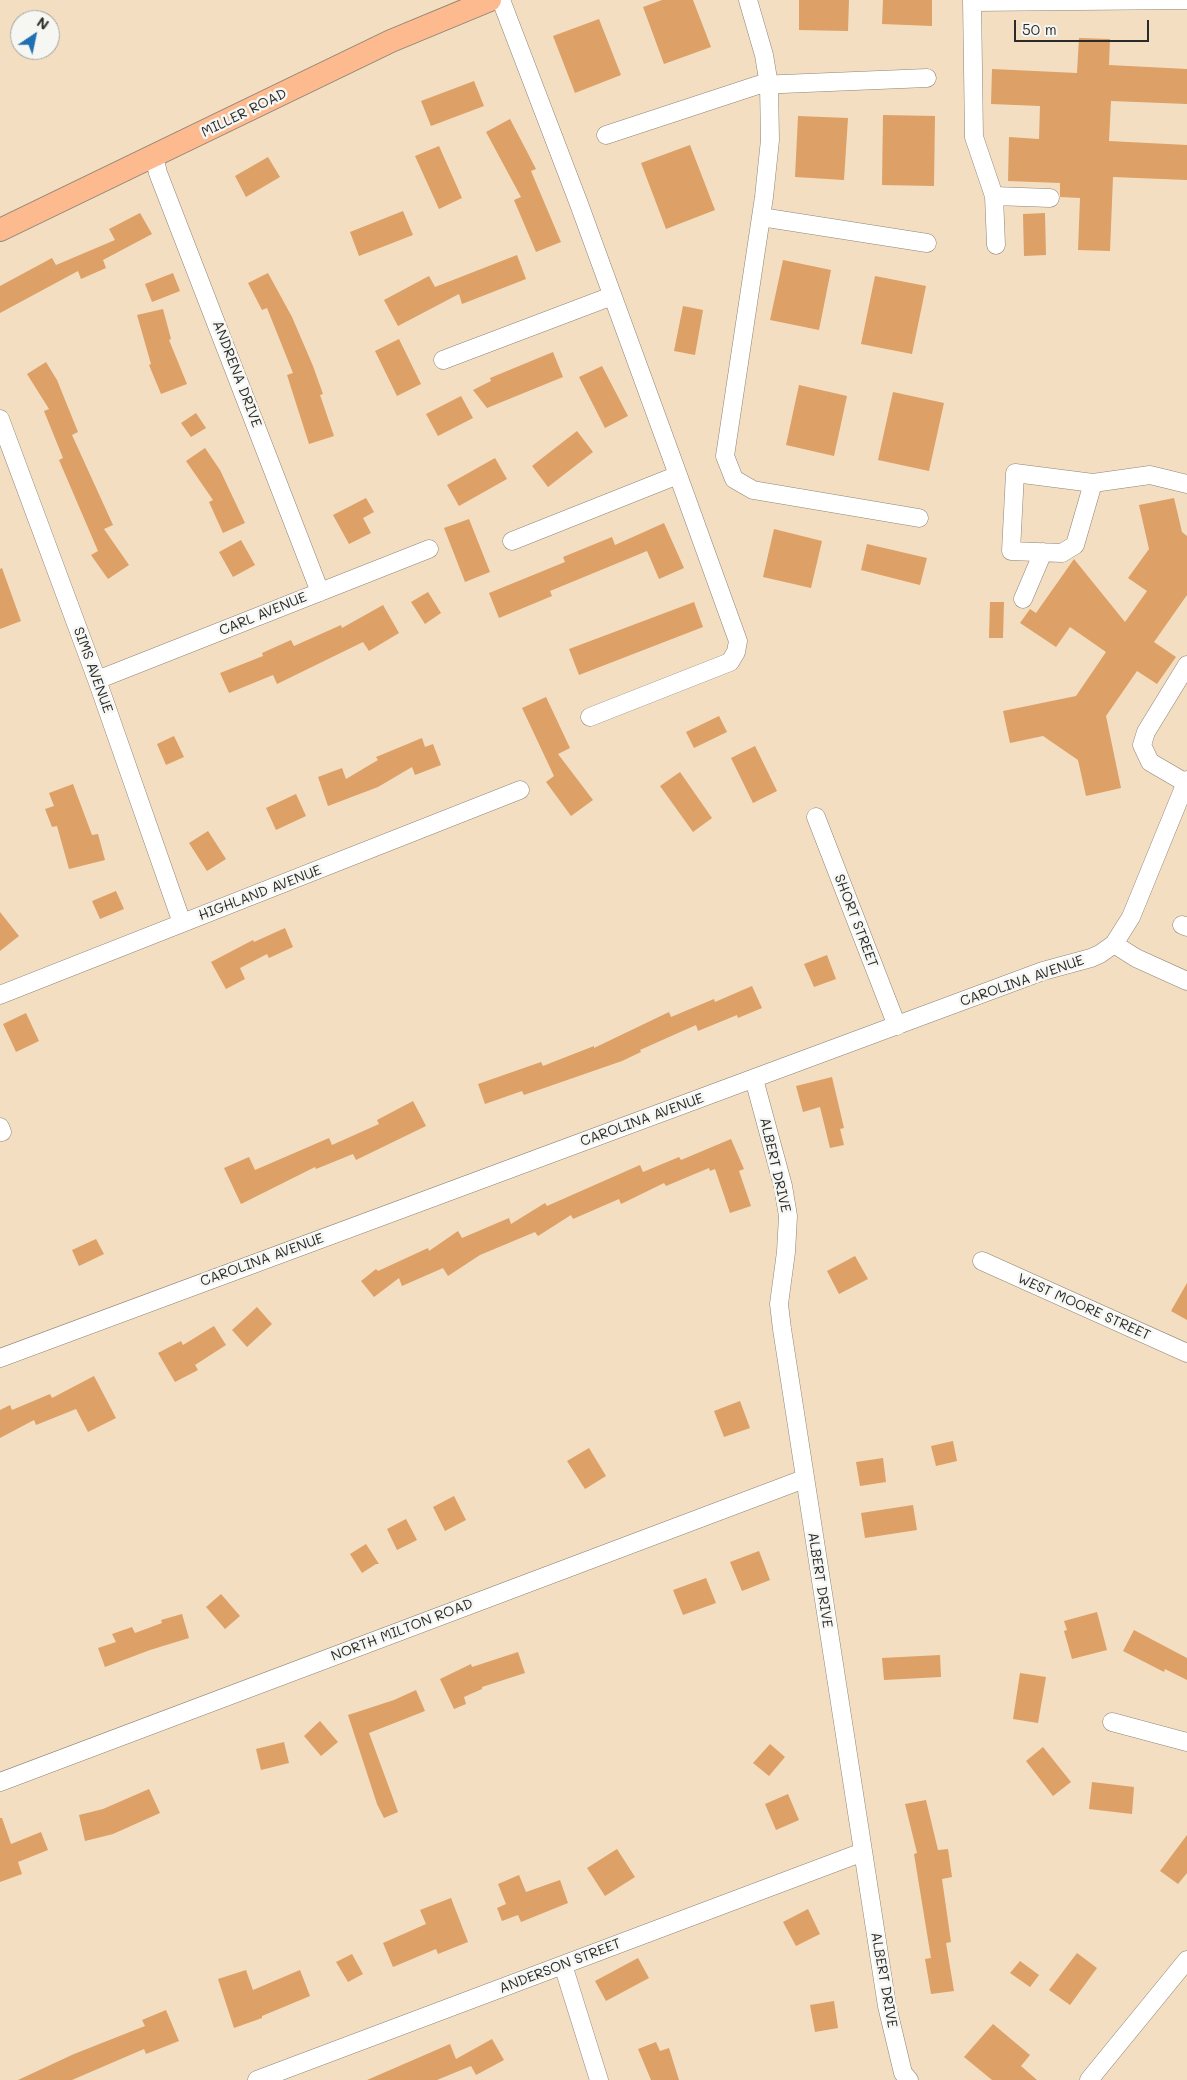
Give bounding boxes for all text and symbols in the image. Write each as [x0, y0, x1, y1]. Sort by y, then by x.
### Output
north arrow [10, 10, 60, 60]
scale bar [1017, 10, 1152, 42]
text: N [33, 12, 53, 34]
text: 50 m [1022, 19, 1057, 39]
street label: MILLER ROAD [199, 85, 289, 141]
street label: ANDRENA DRIVE [209, 318, 265, 430]
street label: CARL AVENUE [217, 589, 309, 639]
street label: SIMS AVENUE [70, 625, 116, 715]
street label: HIGHLAND AVENUE [196, 862, 324, 924]
street label: SHORT STREET [830, 872, 882, 970]
street label: CAROLINA AVENUE [958, 952, 1086, 1010]
street label: CAROLINA AVENUE [578, 1090, 706, 1150]
street label: ALBERT DRIVE [756, 1116, 794, 1214]
street label: CAROLINA AVENUE [198, 1230, 326, 1290]
street label: WEST MOORE STREET [1015, 1270, 1153, 1344]
street label: ALBERT DRIVE [804, 1531, 836, 1629]
street label: NORTH MILTON ROAD [329, 1595, 475, 1665]
street label: ALBERT DRIVE [867, 1931, 901, 2029]
street label: ANDERSON STREET [497, 1935, 623, 1997]

